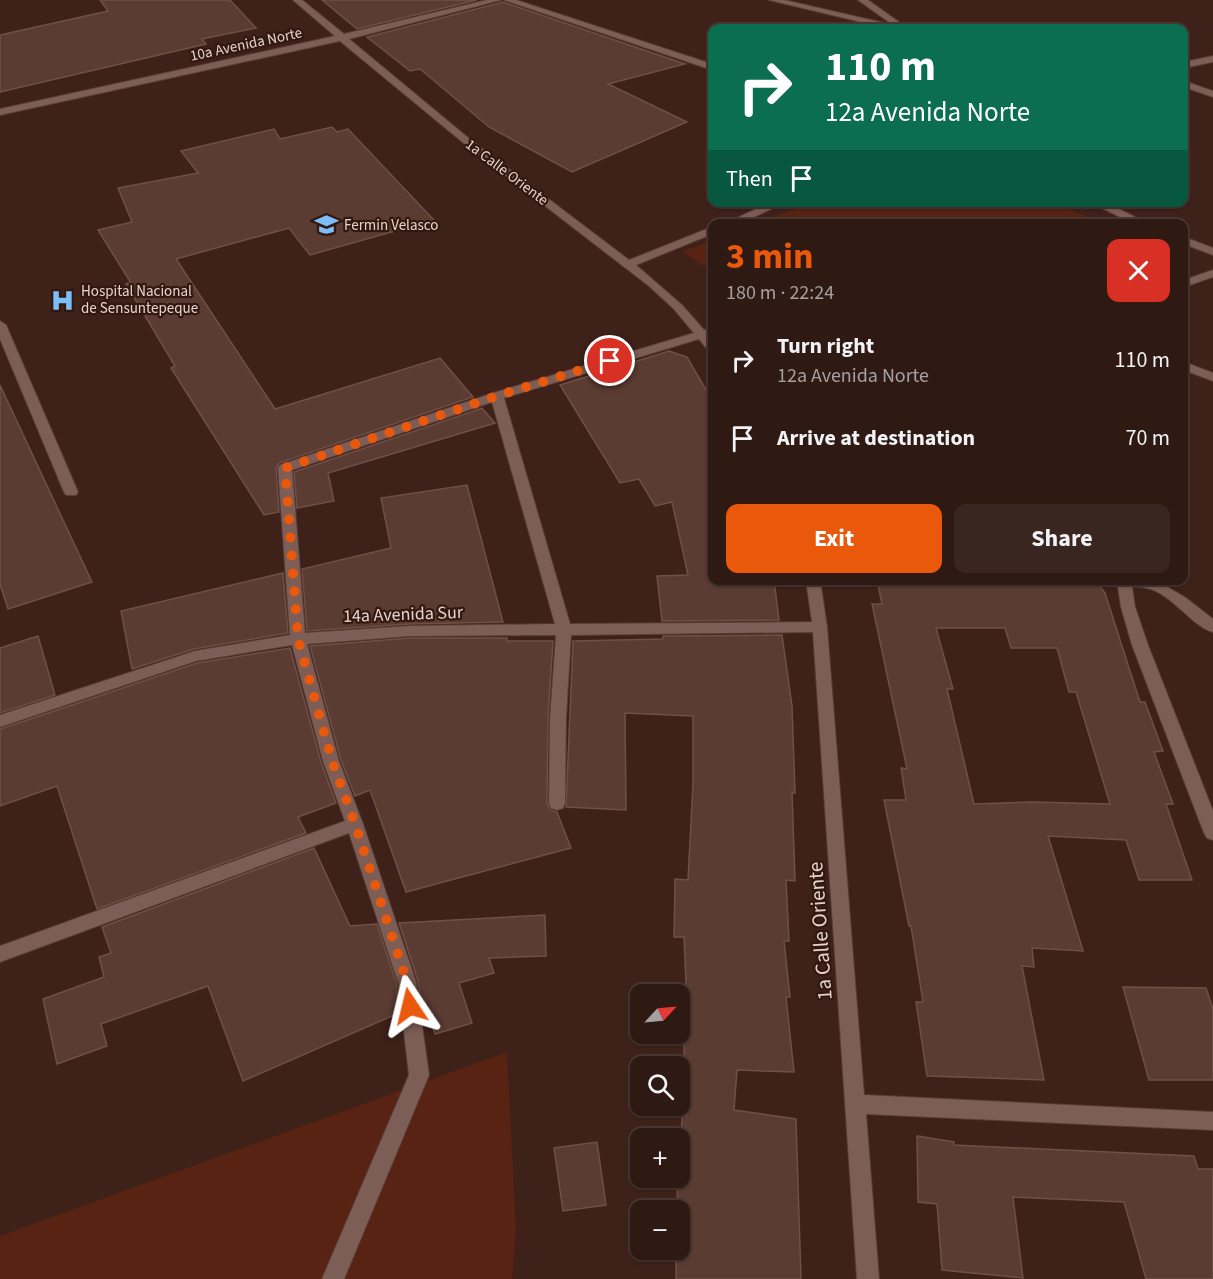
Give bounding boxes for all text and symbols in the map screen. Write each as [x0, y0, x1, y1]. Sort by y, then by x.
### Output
street label: 10a Avenida Norte [188, 22, 304, 67]
text: 110 m [825, 37, 936, 97]
icon: right [726, 48, 804, 126]
text: 12a Avenida Norte [825, 93, 1030, 132]
street label: 1a Calle Oriente [461, 134, 553, 211]
icon: arrive [785, 162, 818, 195]
text: Then [726, 163, 773, 195]
school or university icon: Fermin Velasco [313, 212, 339, 238]
place label: Fermin Velasco [344, 215, 438, 236]
text: 3 min [726, 231, 814, 282]
button: close [1107, 239, 1170, 302]
text: 180 m · 22:24 [726, 279, 834, 307]
place label: Hospital Nacional de Sensuntepeque [81, 281, 198, 319]
hospital icon: Hospital Nacional de Sensuntepeque [50, 287, 76, 313]
text: Turn right [777, 330, 874, 362]
pin [584, 335, 635, 386]
icon: arrive [593, 344, 626, 377]
icon: right [726, 344, 759, 377]
text: 110 m [1115, 344, 1170, 376]
text: 12a Avenida Norte [777, 362, 929, 390]
icon: arrive [726, 422, 759, 455]
text: Arrive at destination [777, 422, 975, 454]
text: 70 m [1125, 422, 1170, 454]
button: Exit [726, 504, 942, 573]
button: Share [954, 504, 1170, 573]
street label: 14a Avenida Sur [343, 600, 464, 629]
street label: 1a Calle Oriente [800, 861, 840, 1001]
position arrow [378, 974, 442, 1038]
north arrow [630, 984, 690, 1044]
map controls [630, 984, 690, 1260]
button: search [630, 1056, 690, 1116]
button: + [630, 1128, 690, 1188]
button: − [630, 1200, 690, 1260]

